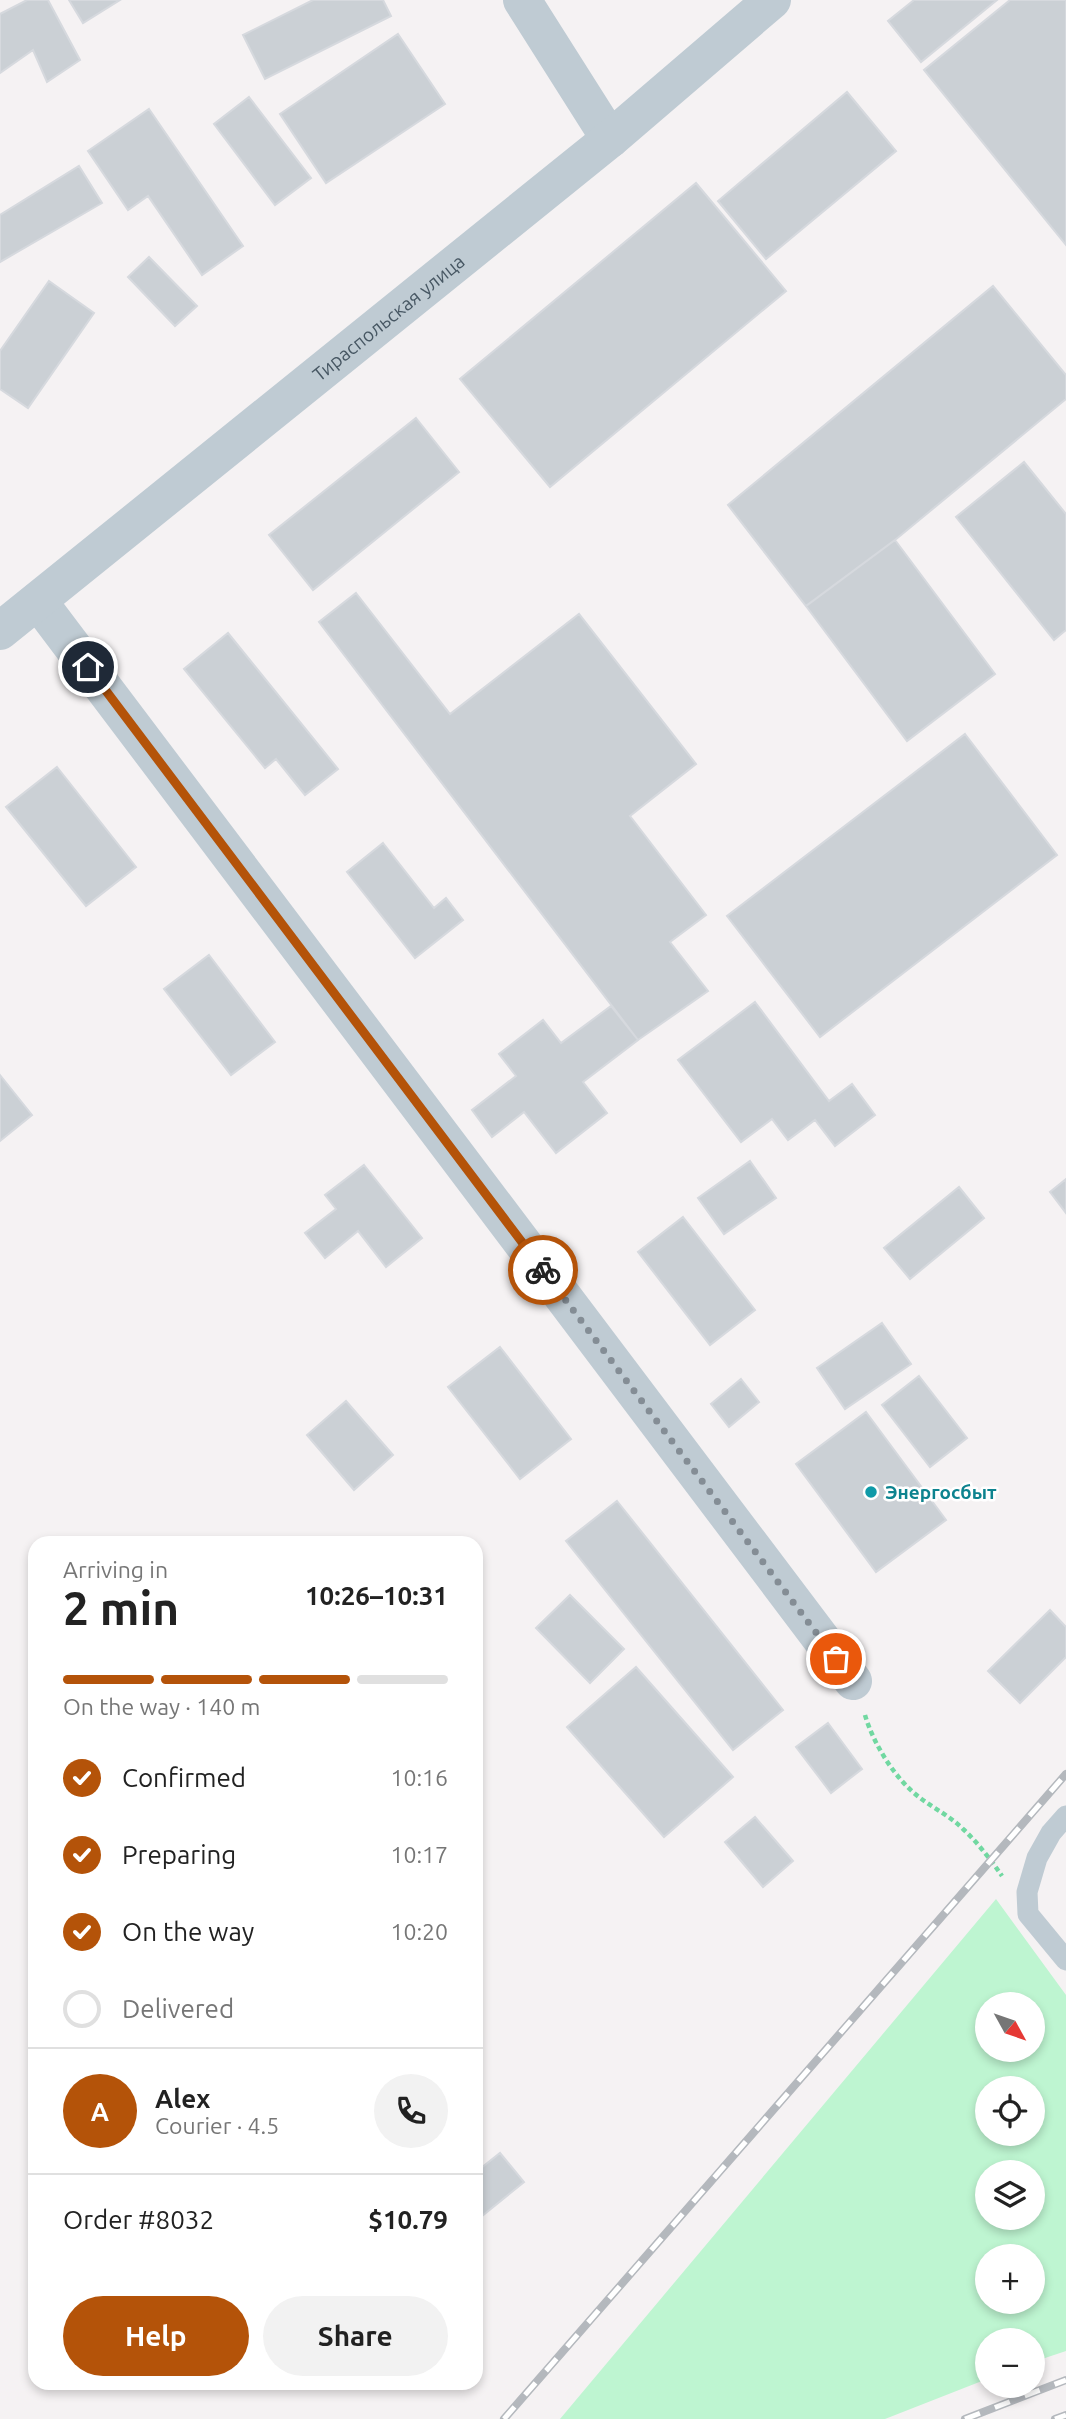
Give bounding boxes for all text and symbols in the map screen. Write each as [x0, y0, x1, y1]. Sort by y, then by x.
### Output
street label: Тираспольская улица [308, 250, 469, 385]
pin [58, 637, 118, 697]
icon: home [69, 648, 107, 686]
courier [508, 1235, 578, 1305]
icon: bike [524, 1251, 562, 1289]
place label: Энергосбыт [885, 1481, 997, 1503]
marker: Энергосбыт [863, 1484, 879, 1500]
text: Arriving in [63, 1557, 168, 1582]
text: 10:26–10:31 [305, 1581, 448, 1610]
text: 2 min [63, 1582, 179, 1634]
pin [806, 1629, 866, 1689]
icon: bag [817, 1640, 855, 1678]
text: On the way · 140 m [63, 1694, 260, 1719]
icon: check [63, 1759, 101, 1797]
text: Confirmed [122, 1763, 246, 1792]
text: 10:16 [390, 1765, 448, 1790]
icon: check [63, 1836, 101, 1874]
text: Preparing [122, 1840, 236, 1869]
text: 10:17 [390, 1842, 448, 1867]
icon: check [63, 1913, 101, 1951]
text: On the way [122, 1917, 254, 1946]
text: 10:20 [390, 1919, 448, 1944]
north arrow [975, 1992, 1045, 2062]
map controls [975, 1992, 1045, 2398]
text: Delivered [122, 1994, 234, 2023]
button: phone [374, 2074, 448, 2148]
button: locate [975, 2076, 1045, 2146]
text: Alex [155, 2084, 210, 2113]
text: A [91, 2097, 109, 2126]
text: Courier · 4.5 [155, 2113, 279, 2138]
button: layers [975, 2160, 1045, 2230]
text: Order #8032 [63, 2205, 214, 2234]
text: $10.79 [368, 2205, 448, 2234]
button: + [975, 2244, 1045, 2314]
button: Help [63, 2296, 249, 2376]
button: Share [263, 2296, 448, 2376]
button: − [975, 2328, 1045, 2398]

